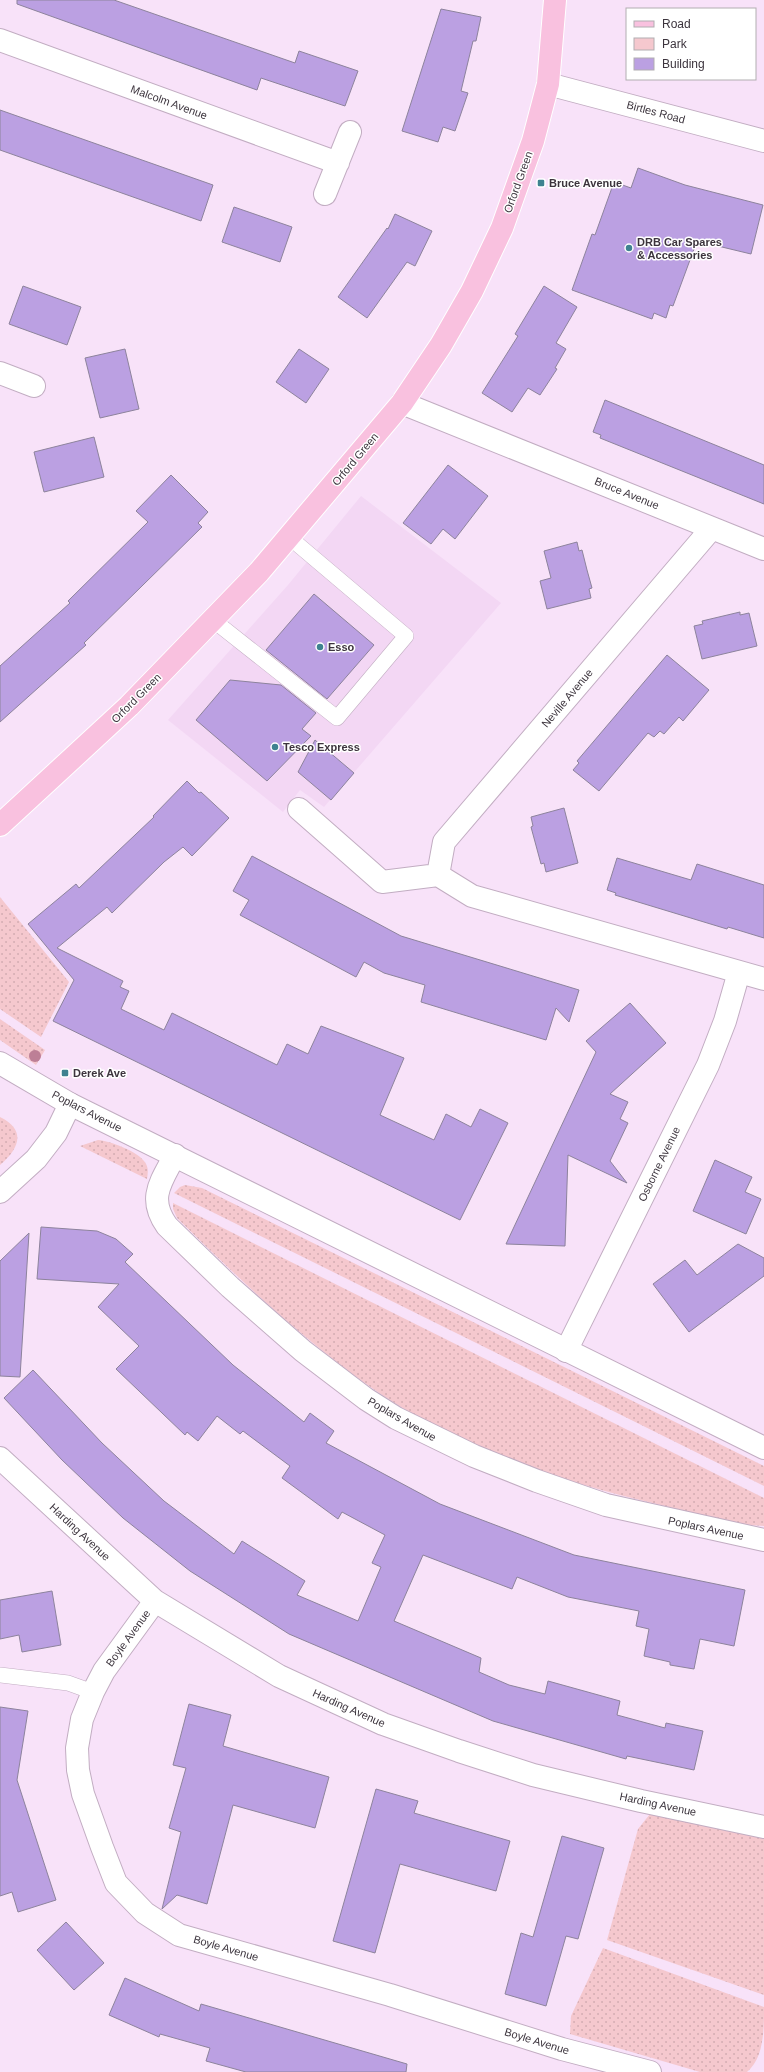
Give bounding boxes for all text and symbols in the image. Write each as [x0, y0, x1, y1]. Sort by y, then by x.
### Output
legend [626, 8, 756, 80]
text: Road [662, 17, 691, 31]
text: Park [662, 37, 688, 51]
text: Building [662, 57, 705, 71]
street label: Malcolm Avenue [129, 83, 209, 121]
street label: Birtles Road [626, 98, 686, 126]
street label: Orford Green [501, 149, 535, 215]
place label: Bruce Avenue [549, 177, 622, 189]
marker: Bruce Avenue [536, 178, 546, 188]
place label: DRB Car Spares & Accessories [637, 236, 722, 261]
marker: DRB Car Spares & Accessories [624, 243, 634, 253]
street label: Orford Green [330, 430, 380, 488]
street label: Bruce Avenue [593, 475, 661, 511]
place label: Esso [328, 641, 355, 653]
marker: Esso [315, 642, 325, 652]
street label: Neville Avenue [539, 666, 595, 730]
street label: Orford Green [109, 671, 163, 725]
place label: Tesco Express [283, 741, 360, 753]
marker: Tesco Express [270, 742, 280, 752]
place label: Derek Ave [73, 1067, 126, 1079]
marker: Derek Ave [60, 1068, 70, 1078]
street label: Poplars Avenue [50, 1088, 124, 1134]
street label: Osborne Avenue [636, 1125, 682, 1203]
street label: Poplars Avenue [366, 1395, 438, 1443]
street label: Harding Avenue [47, 1501, 113, 1563]
street label: Poplars Avenue [667, 1514, 745, 1542]
street label: Boyle Avenue [103, 1607, 153, 1669]
street label: Harding Avenue [311, 1687, 387, 1729]
street label: Harding Avenue [619, 1790, 697, 1818]
street label: Boyle Avenue [192, 1933, 260, 1963]
street label: Boyle Avenue [503, 2025, 571, 2057]

